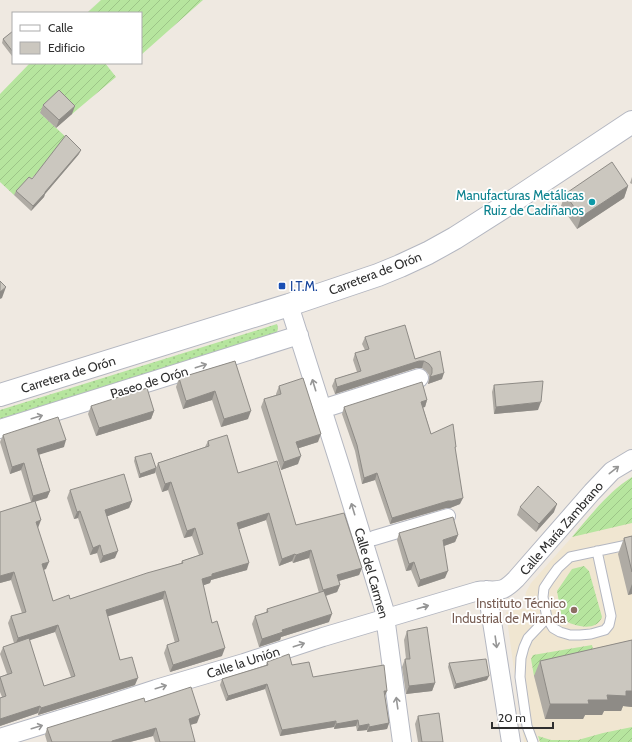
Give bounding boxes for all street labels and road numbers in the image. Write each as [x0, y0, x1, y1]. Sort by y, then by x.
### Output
street label: Carretera de Orón [326, 248, 424, 298]
street label: Carretera de Orón [19, 352, 117, 396]
street label: Paseo de Orón [108, 363, 190, 401]
street label: Calle María Zambrano [516, 478, 606, 578]
street label: Calle del Carmen [351, 526, 393, 620]
street label: Calle la Unión [204, 643, 282, 681]

